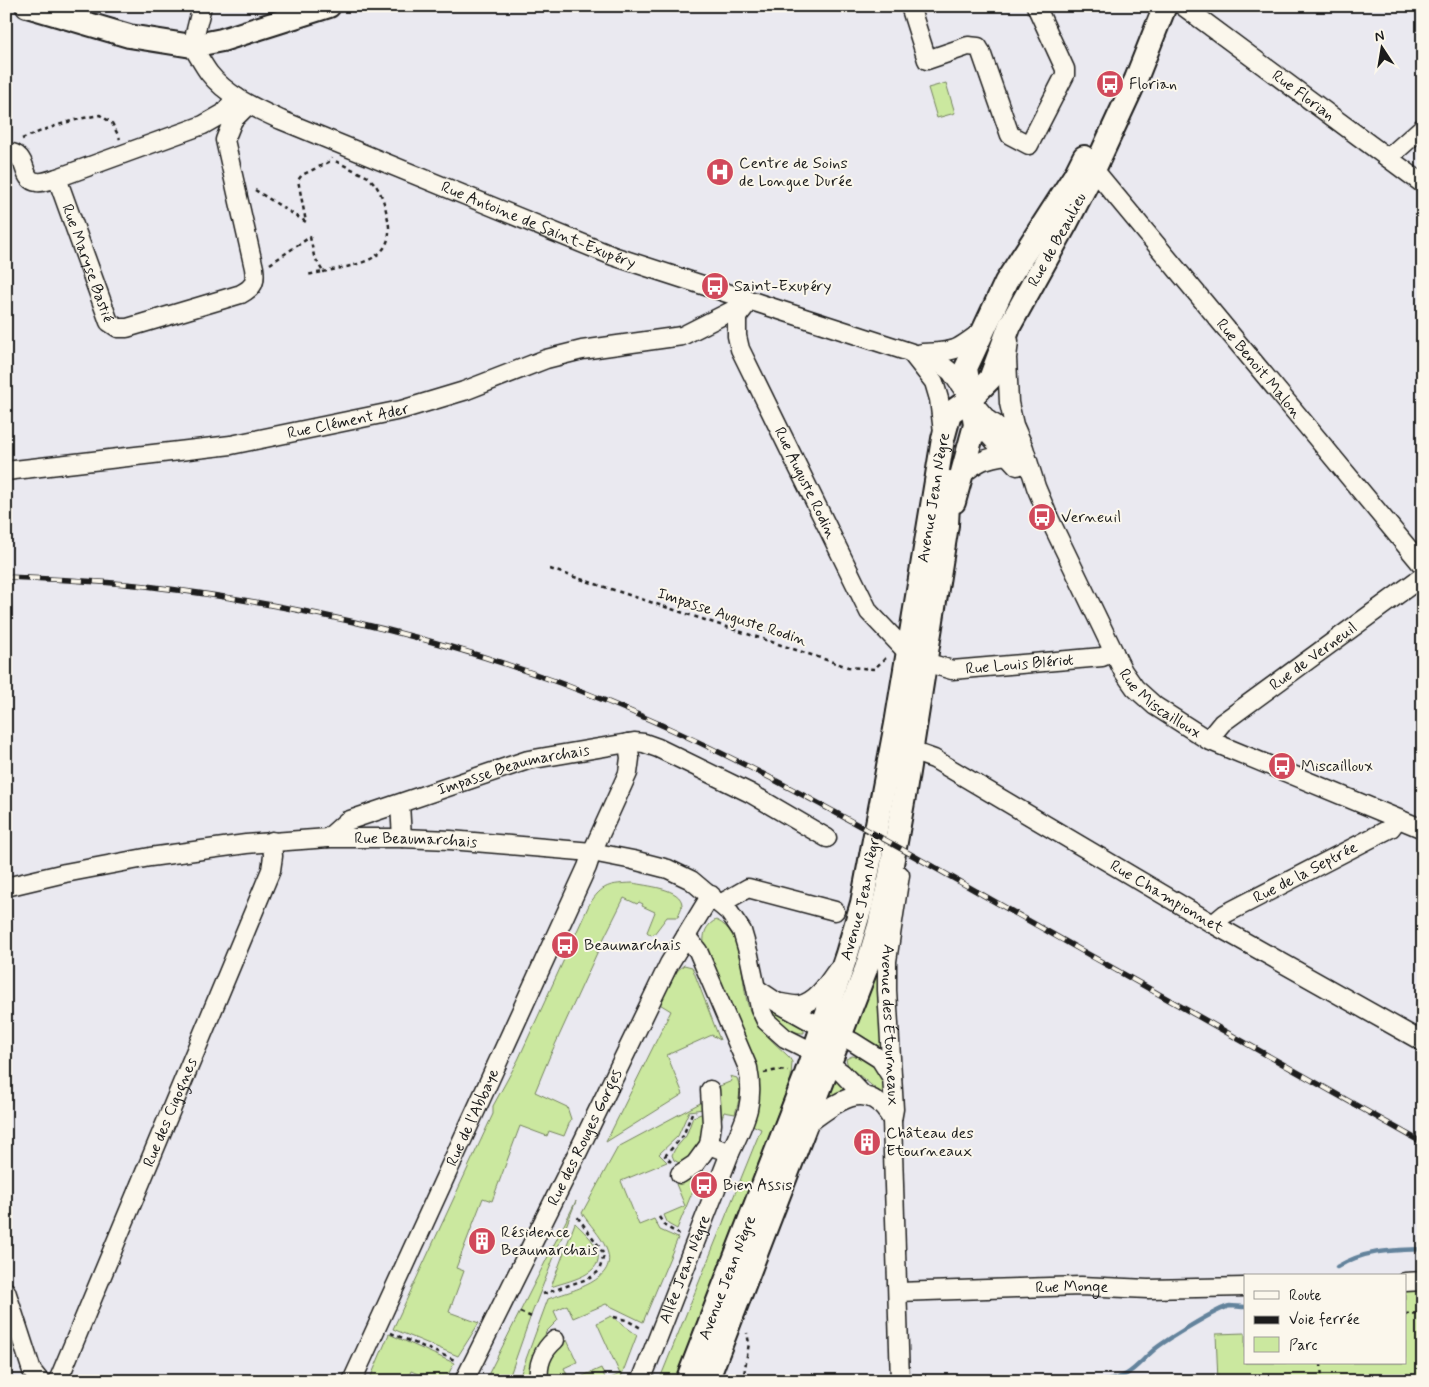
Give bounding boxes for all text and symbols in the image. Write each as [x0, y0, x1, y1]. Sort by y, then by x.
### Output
north arrow [1356, 22, 1406, 72]
text: N [1373, 26, 1386, 46]
street label: Rue Florian [1268, 65, 1339, 126]
bus stop icon: Florian [1095, 69, 1125, 99]
place label: Florian [1129, 74, 1177, 95]
place label: Centre de Soins de Longue Durée [739, 153, 853, 192]
hospital icon: Centre de Soins de Longue Durée [705, 157, 735, 187]
street label: Rue Antoine de Saint-Exupéry [438, 176, 638, 273]
street label: Rue de Beaulieu [1023, 189, 1091, 290]
street label: Rue Maryse Bastié [57, 201, 119, 325]
bus stop icon: Saint-Exupéry [700, 271, 730, 301]
place label: Saint-Exupéry [734, 276, 832, 297]
street label: Rue Benoit Malon [1211, 314, 1307, 423]
street label: Rue Clément Ader [285, 398, 412, 444]
street label: Rue Auguste Rodin [769, 423, 842, 542]
street label: Avenue Jean Nègre [912, 430, 955, 564]
bus stop icon: Verneuil [1027, 502, 1057, 532]
place label: Verneuil [1061, 507, 1121, 528]
street label: Impasse Auguste Rodin [655, 583, 810, 651]
street label: Rue de Verneuil [1265, 617, 1361, 695]
street label: Rue Louis Blériot [965, 649, 1074, 679]
street label: Rue Miscailloux [1114, 664, 1205, 743]
street label: Impasse Beaumarchais [435, 739, 591, 800]
bus stop icon: Miscailloux [1267, 751, 1297, 781]
place label: Miscailloux [1301, 756, 1373, 777]
street label: Rue Beaumarchais [354, 827, 478, 853]
street label: Avenue Jean Nègre [835, 830, 886, 963]
street label: Rue de la Septrée [1249, 837, 1361, 908]
street label: Rue Championnet [1106, 855, 1228, 939]
bus stop icon: Beaumarchais [550, 930, 580, 960]
place label: Beaumarchais [584, 935, 681, 956]
street label: Avenue des Étourneaux [876, 943, 904, 1106]
street label: Rue des Cigognes [138, 1055, 202, 1170]
street label: Rue de l'Abbaye [441, 1065, 504, 1169]
street label: Rue des Rouges Gorges [542, 1065, 627, 1209]
place label: Château des Etourneaux [886, 1123, 974, 1162]
building icon: Château des Etourneaux [852, 1127, 882, 1157]
bus stop icon: Bien Assis [689, 1170, 719, 1200]
place label: Bien Assis [723, 1175, 792, 1196]
street label: Allée Jean Nègre [654, 1212, 715, 1327]
street label: Avenue Jean Nègre [694, 1212, 761, 1343]
place label: Résidence Beaumarchais [501, 1222, 598, 1261]
building icon: Résidence Beaumarchais [467, 1226, 497, 1256]
legend [1244, 1274, 1406, 1364]
street label: Rue Monge [1035, 1275, 1109, 1298]
text: Route [1289, 1286, 1322, 1306]
text: Voie ferrée [1289, 1310, 1360, 1330]
text: Parc [1289, 1336, 1317, 1356]

